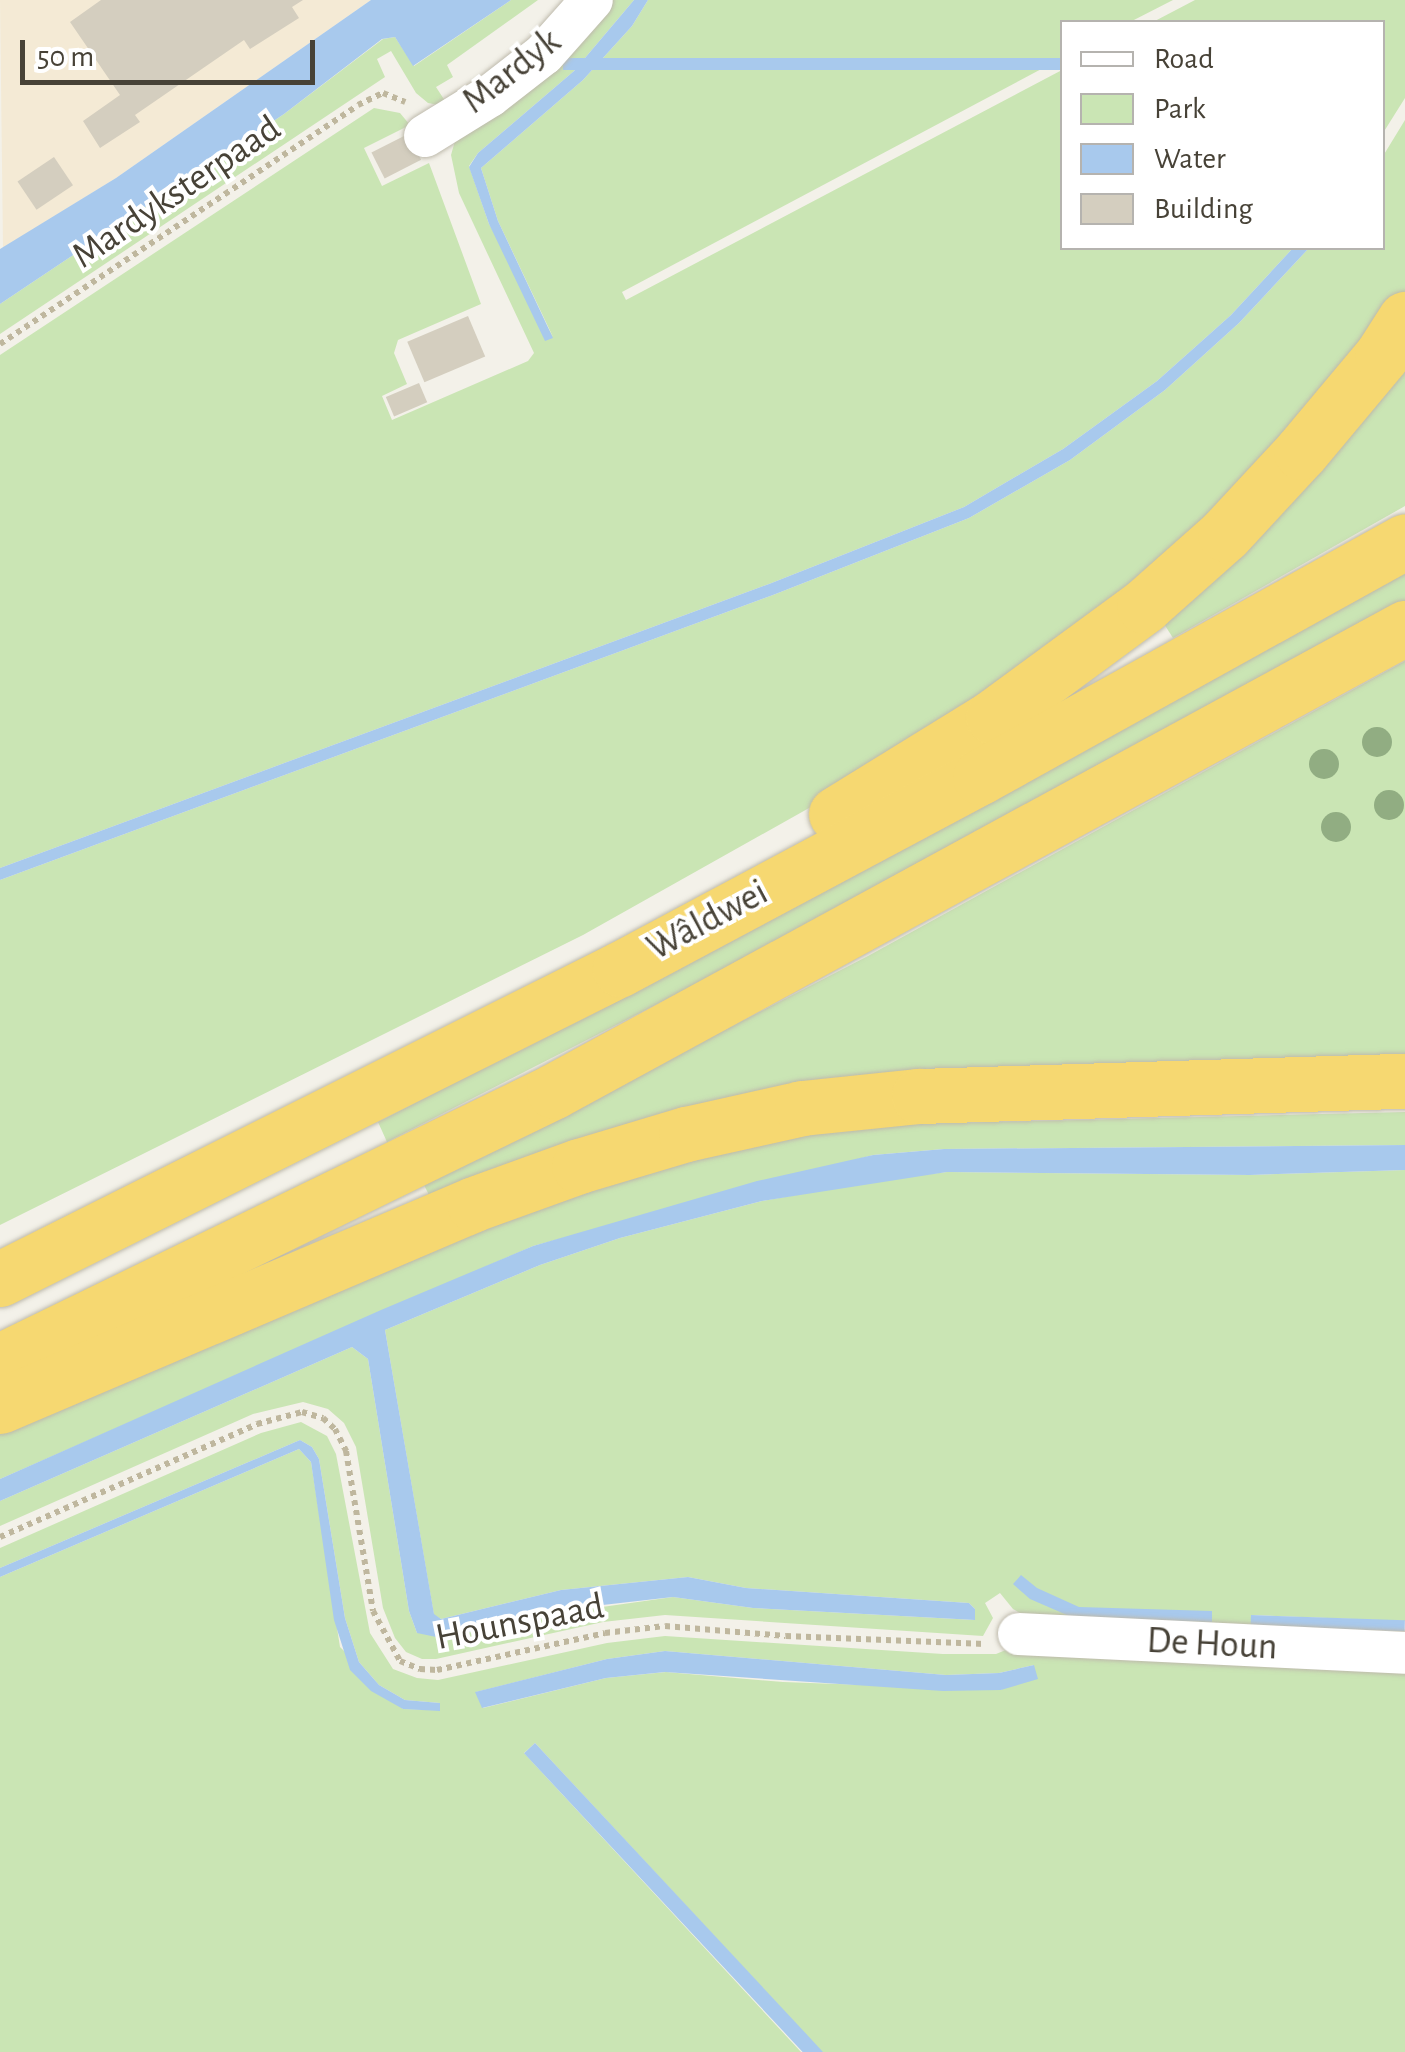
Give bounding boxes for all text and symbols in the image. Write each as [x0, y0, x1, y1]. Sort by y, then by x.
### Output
street label: Mardyk [454, 19, 570, 125]
scale bar [25, 20, 320, 82]
legend [1060, 20, 1385, 250]
text: 50 m [37, 42, 94, 72]
text: Road [1154, 44, 1214, 74]
text: Park [1154, 94, 1206, 124]
street label: Mardyksterpaad [64, 107, 290, 279]
text: Water [1154, 144, 1226, 174]
text: Building [1154, 194, 1253, 224]
street label: Wâldwei [640, 870, 776, 972]
street label: Hounspaad [432, 1584, 608, 1662]
street label: De Houn [1145, 1619, 1279, 1671]

